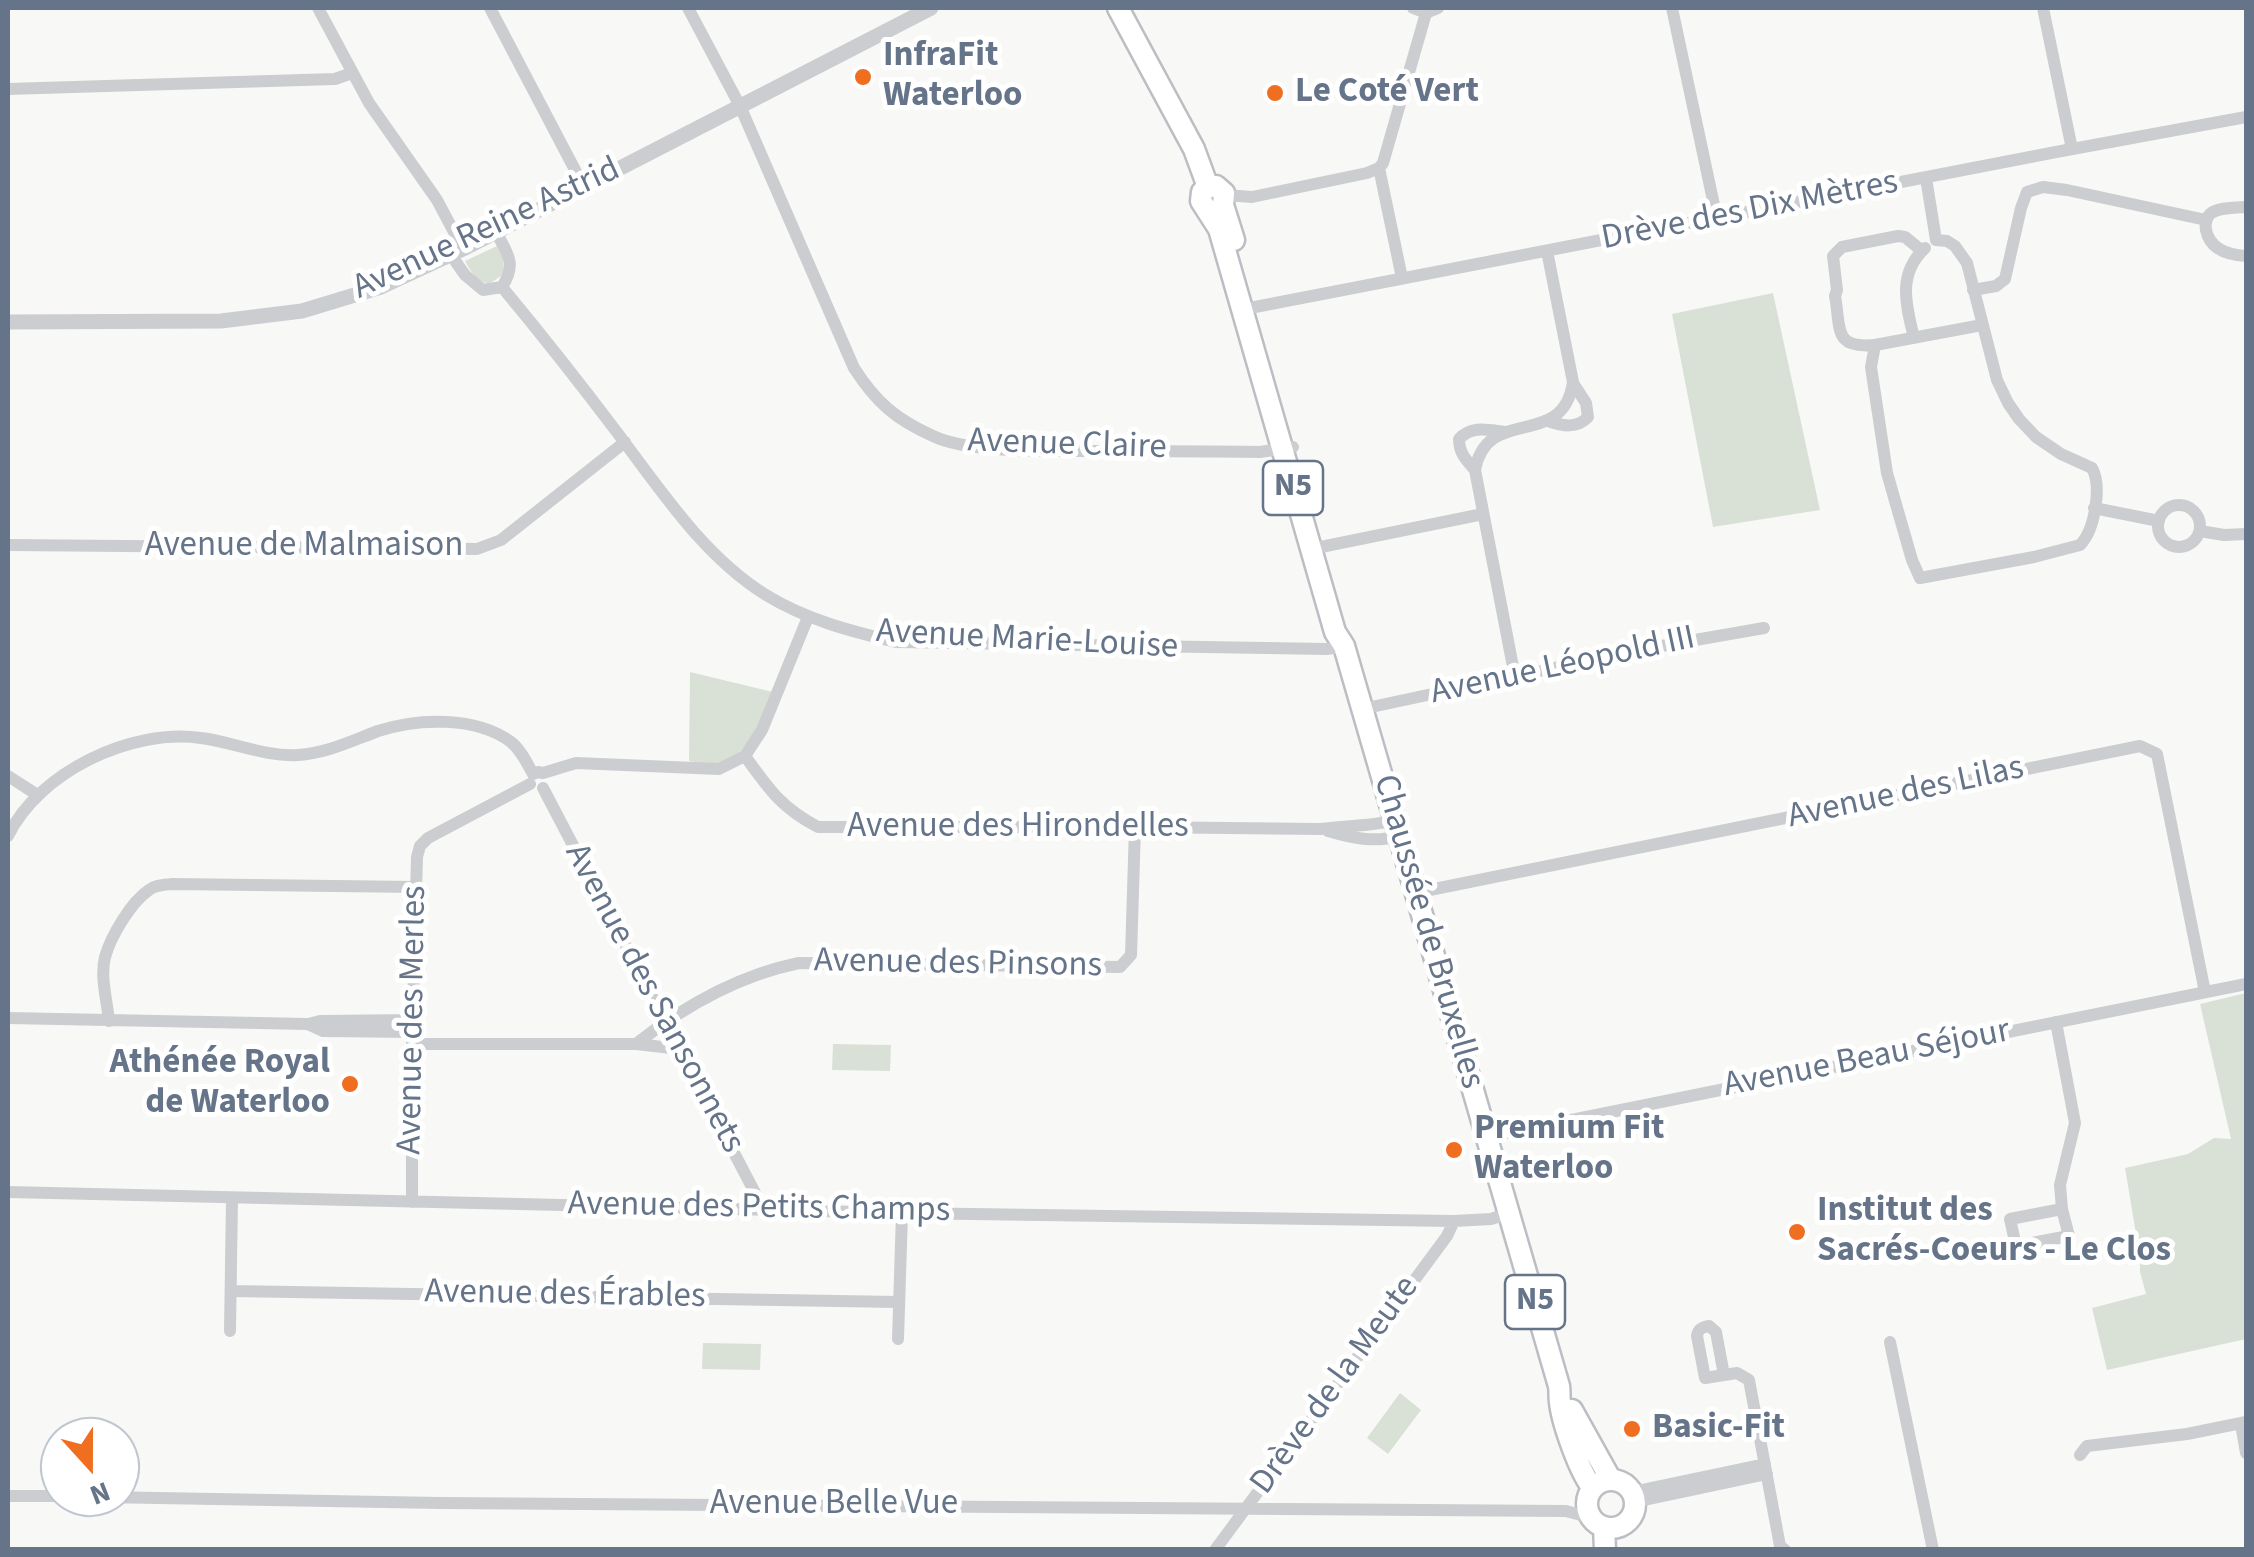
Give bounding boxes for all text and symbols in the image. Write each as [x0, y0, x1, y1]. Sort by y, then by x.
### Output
place label: InfraFit Waterloo [883, 36, 1023, 118]
marker: InfraFit Waterloo [852, 66, 874, 88]
place label: Le Coté Vert [1295, 72, 1479, 114]
marker: Le Coté Vert [1264, 82, 1286, 104]
street label: Avenue Reine Astrid [347, 150, 627, 310]
street label: Drève des Dix Mètres [1598, 163, 1902, 261]
street label: Avenue Claire [967, 422, 1167, 470]
road number: N5 [1263, 461, 1323, 515]
street label: Avenue de Malmaison [145, 526, 463, 568]
street label: Avenue Marie-Louise [875, 612, 1179, 670]
street label: Avenue Léopold III [1427, 618, 1699, 716]
street label: Avenue des Lilas [1784, 748, 2028, 840]
street label: Chaussée de Bruxelles [1362, 770, 1492, 1094]
street label: Avenue des Hirondelles [847, 807, 1189, 849]
street label: Avenue des Sansonnets [554, 837, 752, 1161]
street label: Avenue des Merles [391, 885, 437, 1155]
street label: Avenue des Pinsons [813, 941, 1103, 989]
street label: Avenue Beau Séjour [1720, 1012, 2014, 1108]
place label: Athénée Royal de Waterloo [110, 1043, 330, 1125]
marker: Athénée Royal de Waterloo [339, 1073, 361, 1095]
place label: Premium Fit Waterloo [1474, 1109, 1665, 1191]
marker: Premium Fit Waterloo [1443, 1139, 1465, 1161]
street label: Avenue des Petits Champs [567, 1185, 951, 1233]
place label: Institut des Sacrés-Coeurs - Le Clos [1817, 1191, 2171, 1273]
marker: Institut des Sacrés-Coeurs - Le Clos [1786, 1221, 1808, 1243]
street label: Drève de la Meute [1243, 1269, 1429, 1503]
street label: Avenue des Érables [424, 1273, 706, 1319]
road number: N5 [1505, 1275, 1565, 1329]
place label: Basic-Fit [1652, 1408, 1785, 1450]
north arrow [40, 1417, 140, 1517]
marker: Basic-Fit [1621, 1418, 1643, 1440]
text: N [84, 1471, 116, 1515]
street label: Avenue Belle Vue [710, 1484, 958, 1526]

